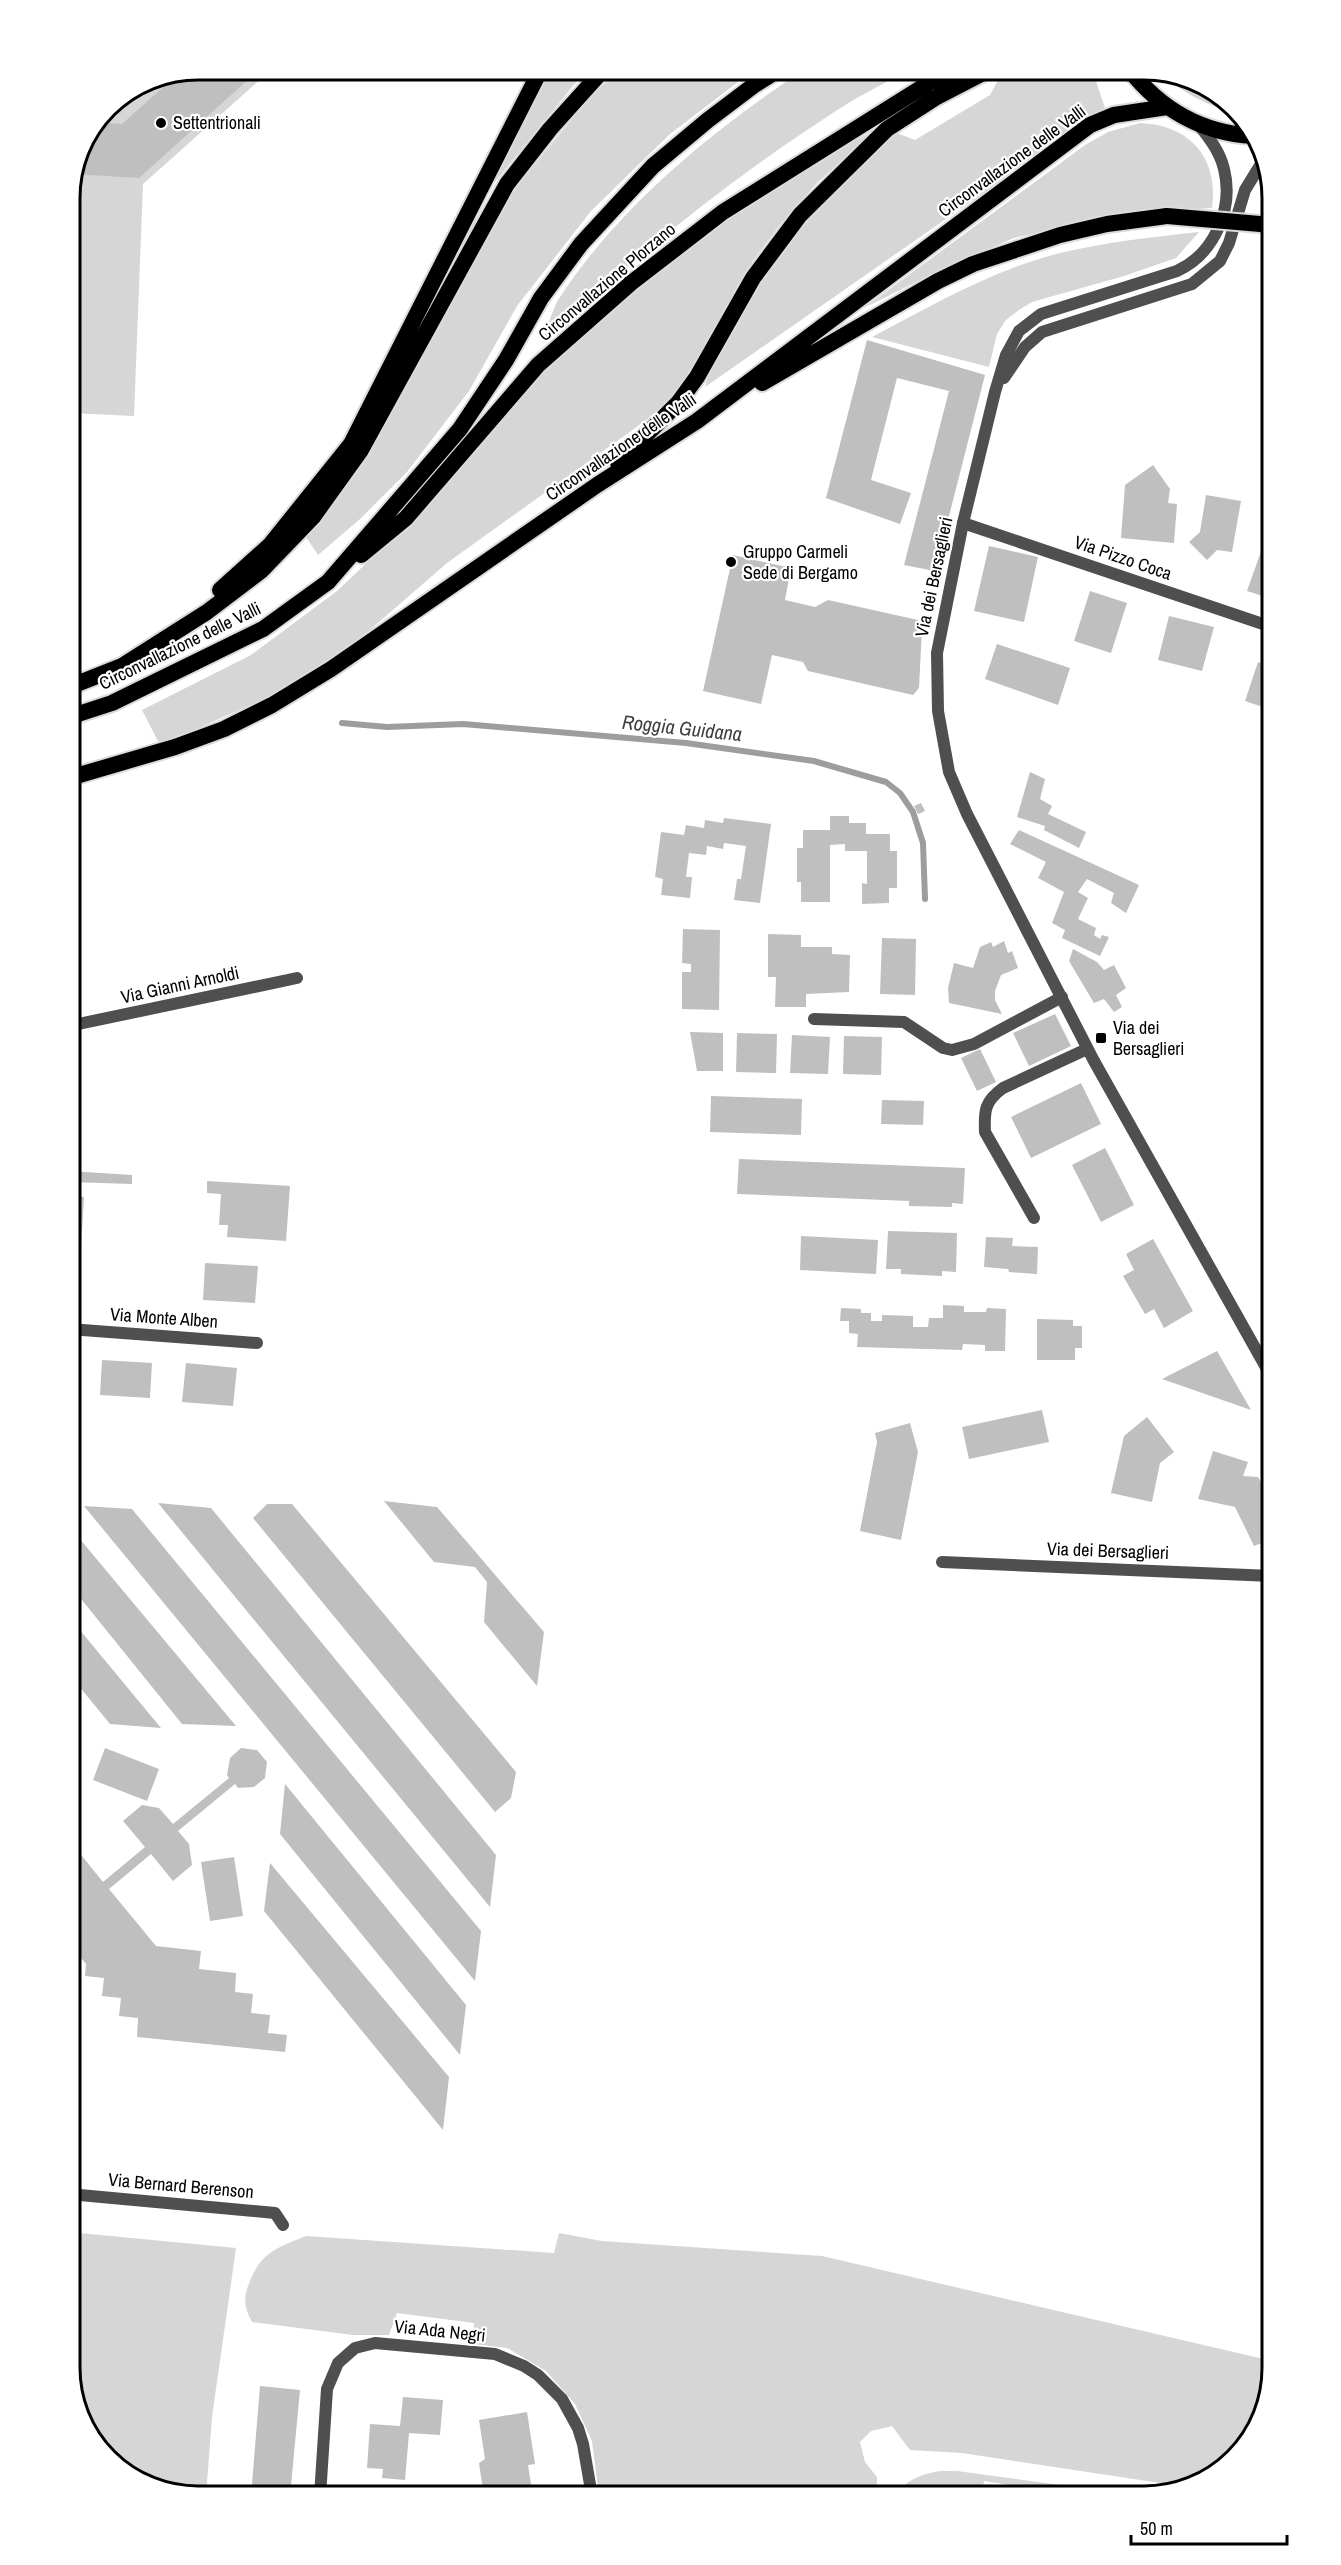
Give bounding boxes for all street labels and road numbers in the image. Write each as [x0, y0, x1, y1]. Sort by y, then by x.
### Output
street label: Circonvallazione delle Valli [933, 98, 1091, 223]
street label: Circonvallazione Plorzano [533, 217, 681, 347]
street label: Circonvallazione delle Valli [540, 387, 701, 506]
street label: Via dei Bersaglieri [909, 515, 958, 639]
street label: Via Pizzo Coca [1071, 529, 1175, 586]
street label: Circonvallazione delle Valli [95, 596, 265, 696]
street label: Via Gianni Arnoldi [118, 960, 241, 1009]
street label: Via Monte Alben [109, 1301, 219, 1334]
street label: Via dei Bersaglieri [1047, 1536, 1169, 1565]
street label: Via Bernard Berenson [107, 2167, 255, 2204]
street label: Via Ada Negri [393, 2313, 487, 2348]

